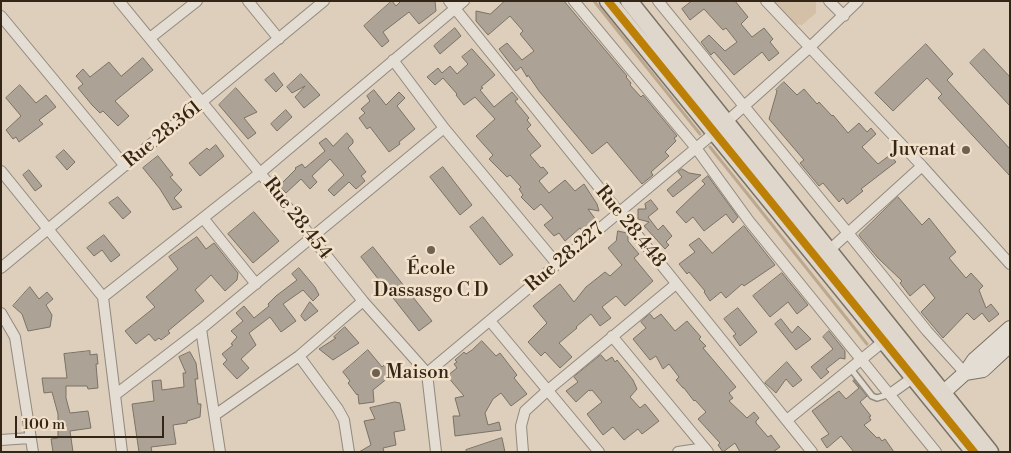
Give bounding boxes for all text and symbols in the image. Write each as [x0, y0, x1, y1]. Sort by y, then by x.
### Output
street label: Rue 28.361 [119, 97, 207, 173]
place label: Juvenat [891, 139, 956, 161]
marker: Juvenat [960, 144, 972, 156]
street label: Rue 28.454 [258, 173, 336, 265]
street label: Rue 28.448 [590, 181, 670, 273]
street label: Rue 28.227 [521, 219, 609, 297]
marker: École Dassasgo C D [425, 244, 437, 256]
place label: École Dassasgo C D [373, 258, 489, 302]
place label: Maison [386, 362, 449, 384]
marker: Maison [370, 367, 382, 379]
scale bar [18, 406, 166, 438]
text: 100 m [23, 415, 65, 434]

